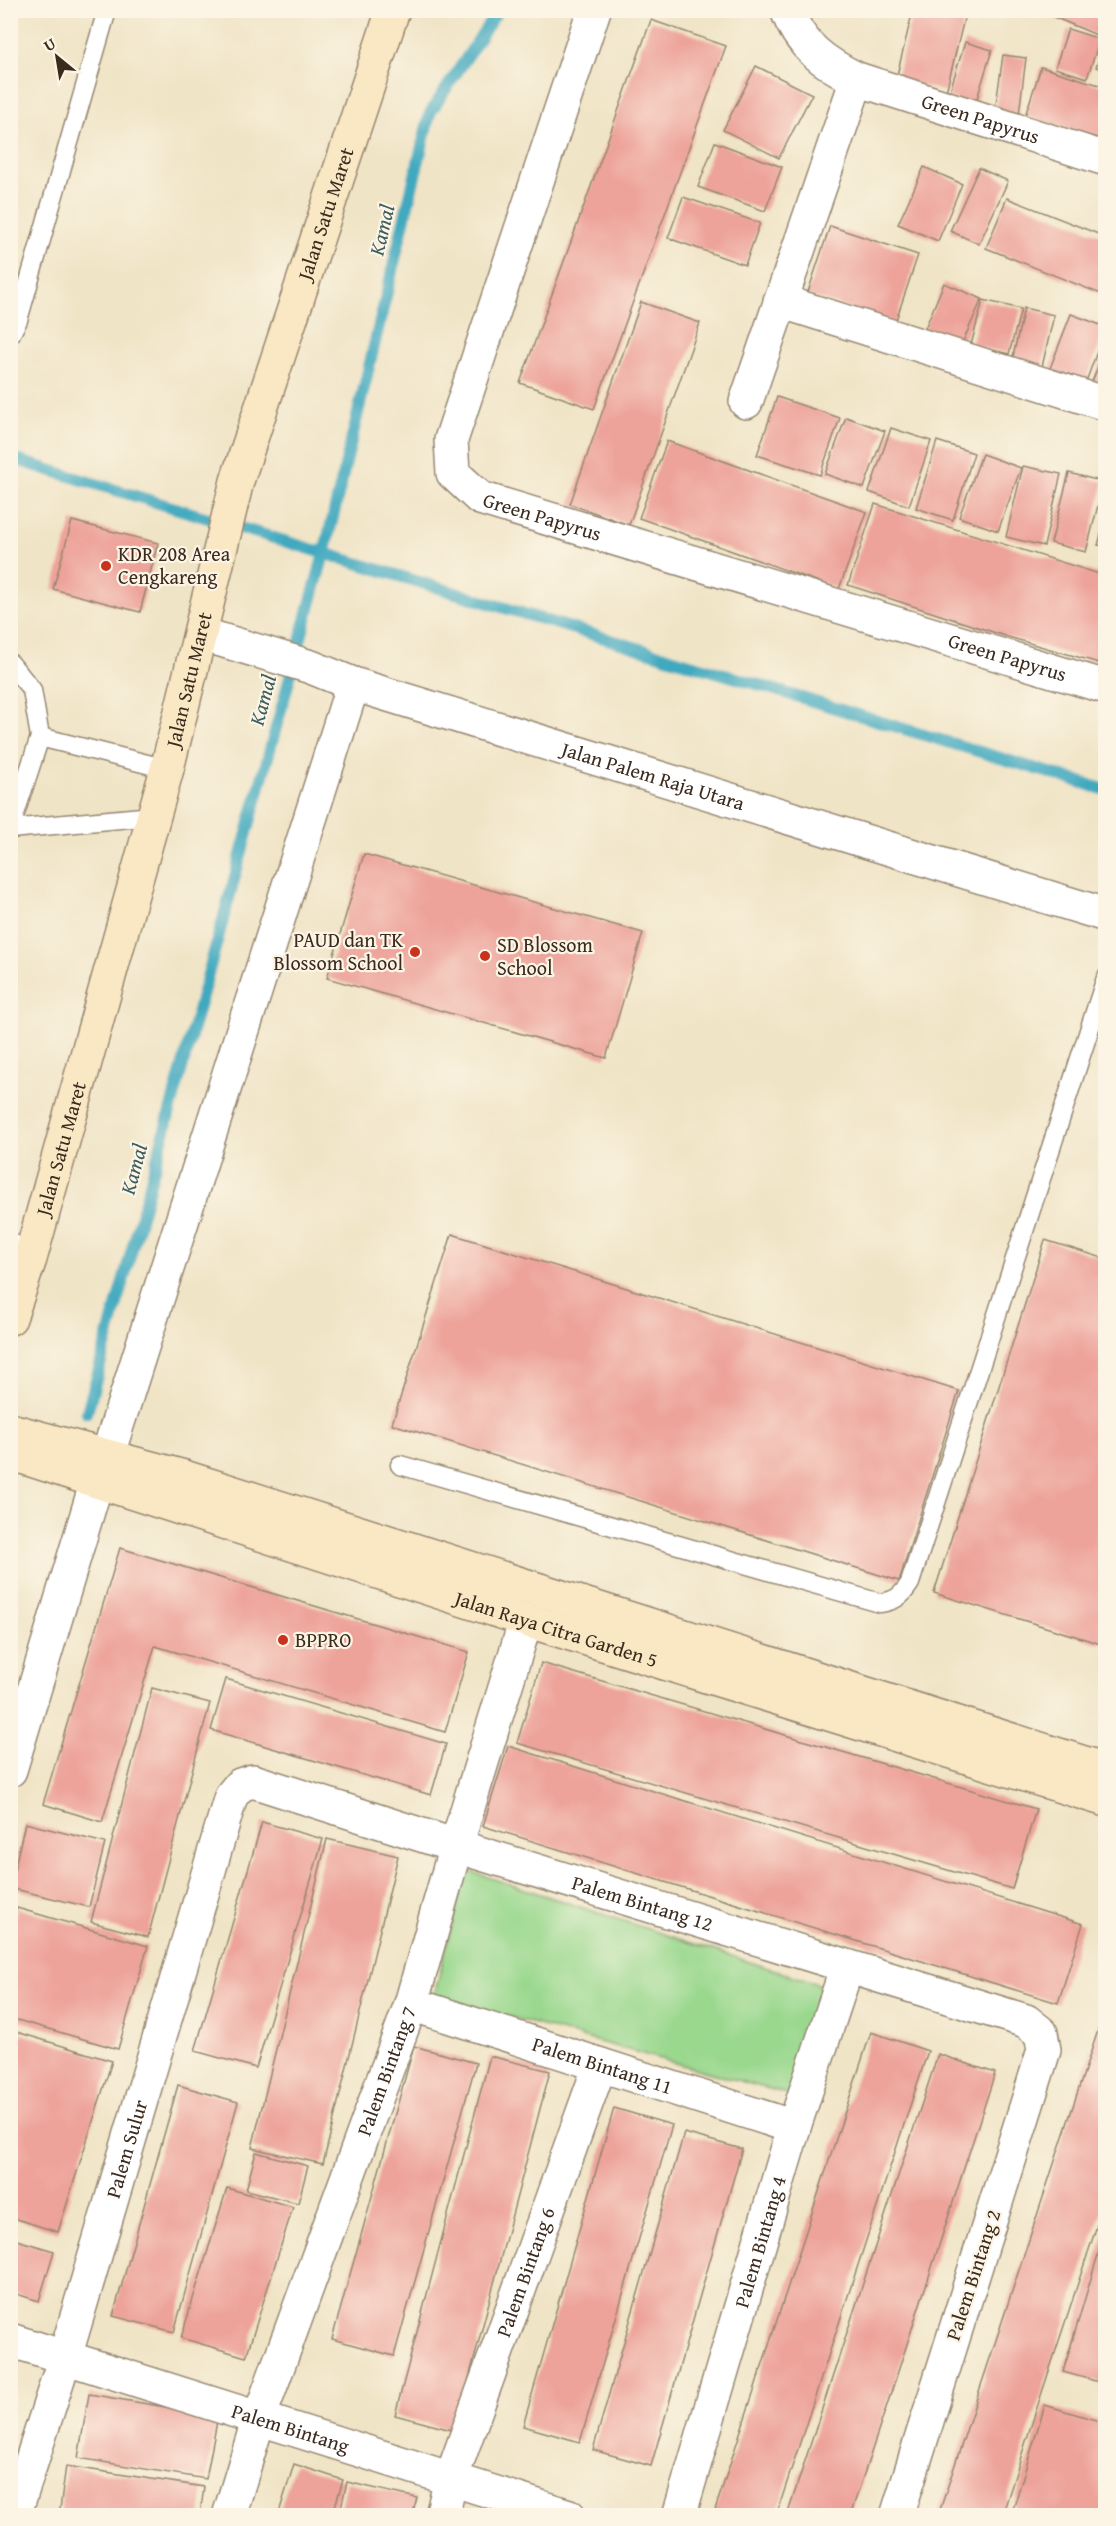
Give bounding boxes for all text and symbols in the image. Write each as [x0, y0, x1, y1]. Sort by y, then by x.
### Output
north arrow [27, 27, 87, 87]
text: U [39, 31, 60, 57]
street label: Green Papyrus [918, 86, 1043, 151]
street label: Jalan Satu Maret [289, 143, 361, 287]
water label: Kamal [360, 201, 402, 259]
street label: Green Papyrus [480, 485, 605, 548]
place label: KDR 208 Area Cengkareng [118, 539, 231, 591]
marker: KDR 208 Area Cengkareng [99, 559, 113, 573]
street label: Jalan Satu Maret [157, 609, 219, 753]
street label: Green Papyrus [945, 625, 1070, 688]
water label: Kamal [241, 671, 284, 730]
street label: Jalan Palem Raja Utara [555, 733, 749, 817]
place label: PAUD dan TK Blossom School [273, 925, 403, 977]
place label: SD Blossom School [497, 930, 594, 982]
marker: PAUD dan TK Blossom School [408, 945, 422, 959]
marker: SD Blossom School [478, 949, 492, 963]
street label: Jalan Satu Maret [27, 1078, 93, 1222]
water label: Kamal [112, 1140, 155, 1199]
street label: Jalan Raya Citra Garden 5 [449, 1582, 661, 1674]
place label: BPPRO [295, 1625, 352, 1654]
marker: BPPRO [276, 1633, 290, 1647]
street label: Palem Bintang 12 [569, 1868, 716, 1938]
street label: Palem Bintang 7 [349, 2002, 423, 2140]
street label: Palem Bintang 11 [529, 2029, 676, 2101]
street label: Palem Sulur [98, 2096, 154, 2201]
street label: Palem Bintang 4 [726, 2172, 793, 2311]
street label: Palem Bintang 6 [488, 2203, 562, 2341]
street label: Palem Bintang 2 [938, 2206, 1007, 2344]
street label: Palem Bintang [228, 2396, 353, 2460]

